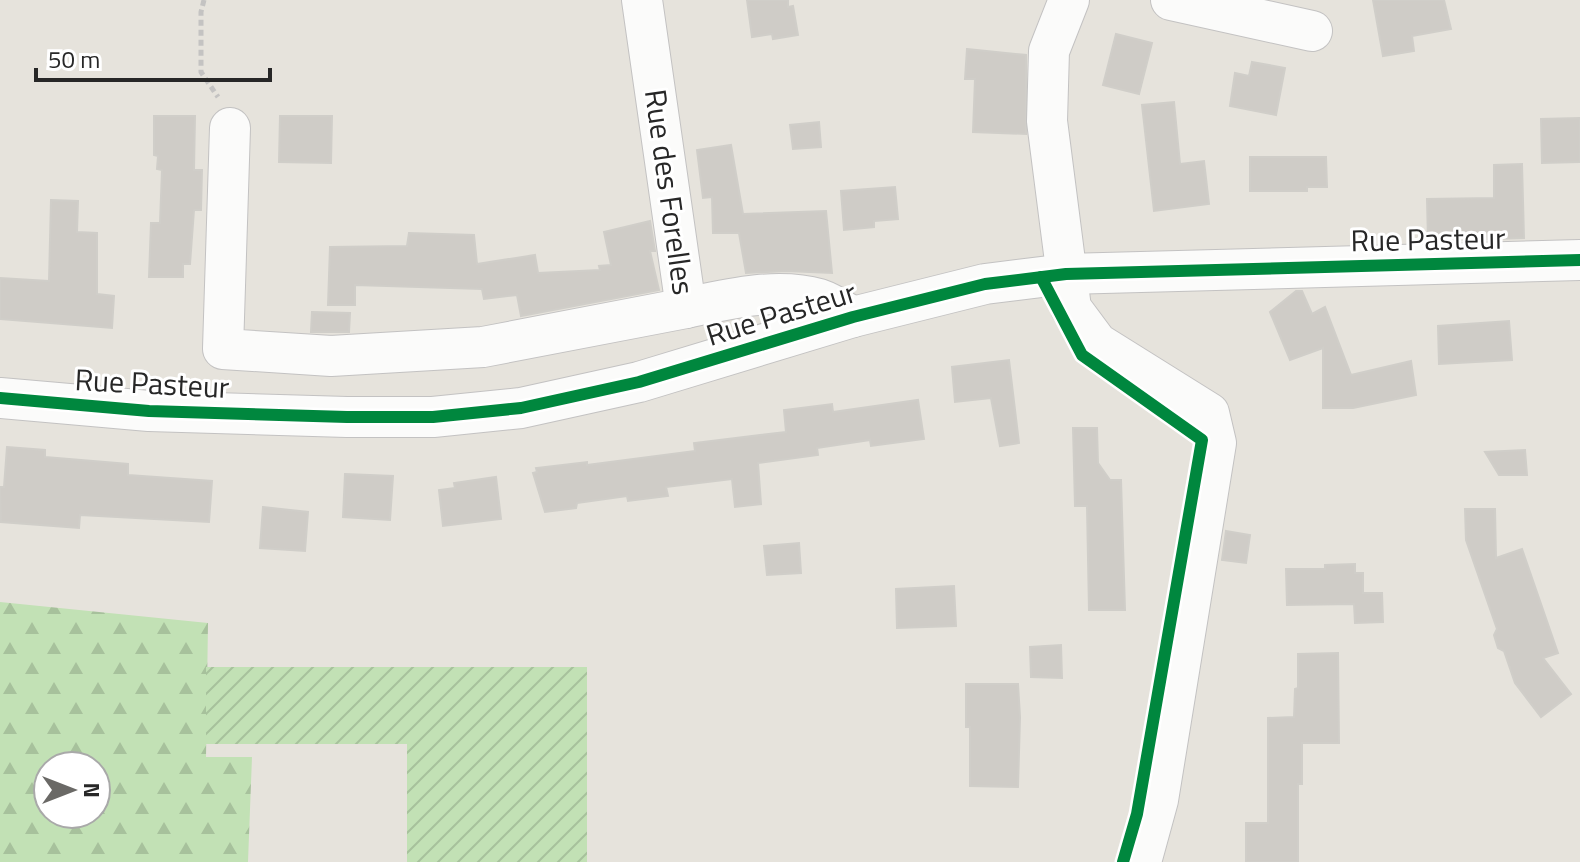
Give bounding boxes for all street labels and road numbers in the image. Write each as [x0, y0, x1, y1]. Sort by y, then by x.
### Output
street label: Rue des Forelles [633, 86, 707, 298]
street label: Rue Pasteur [1350, 215, 1506, 263]
street label: Rue Pasteur [700, 268, 862, 358]
street label: Rue Pasteur [74, 356, 230, 410]

